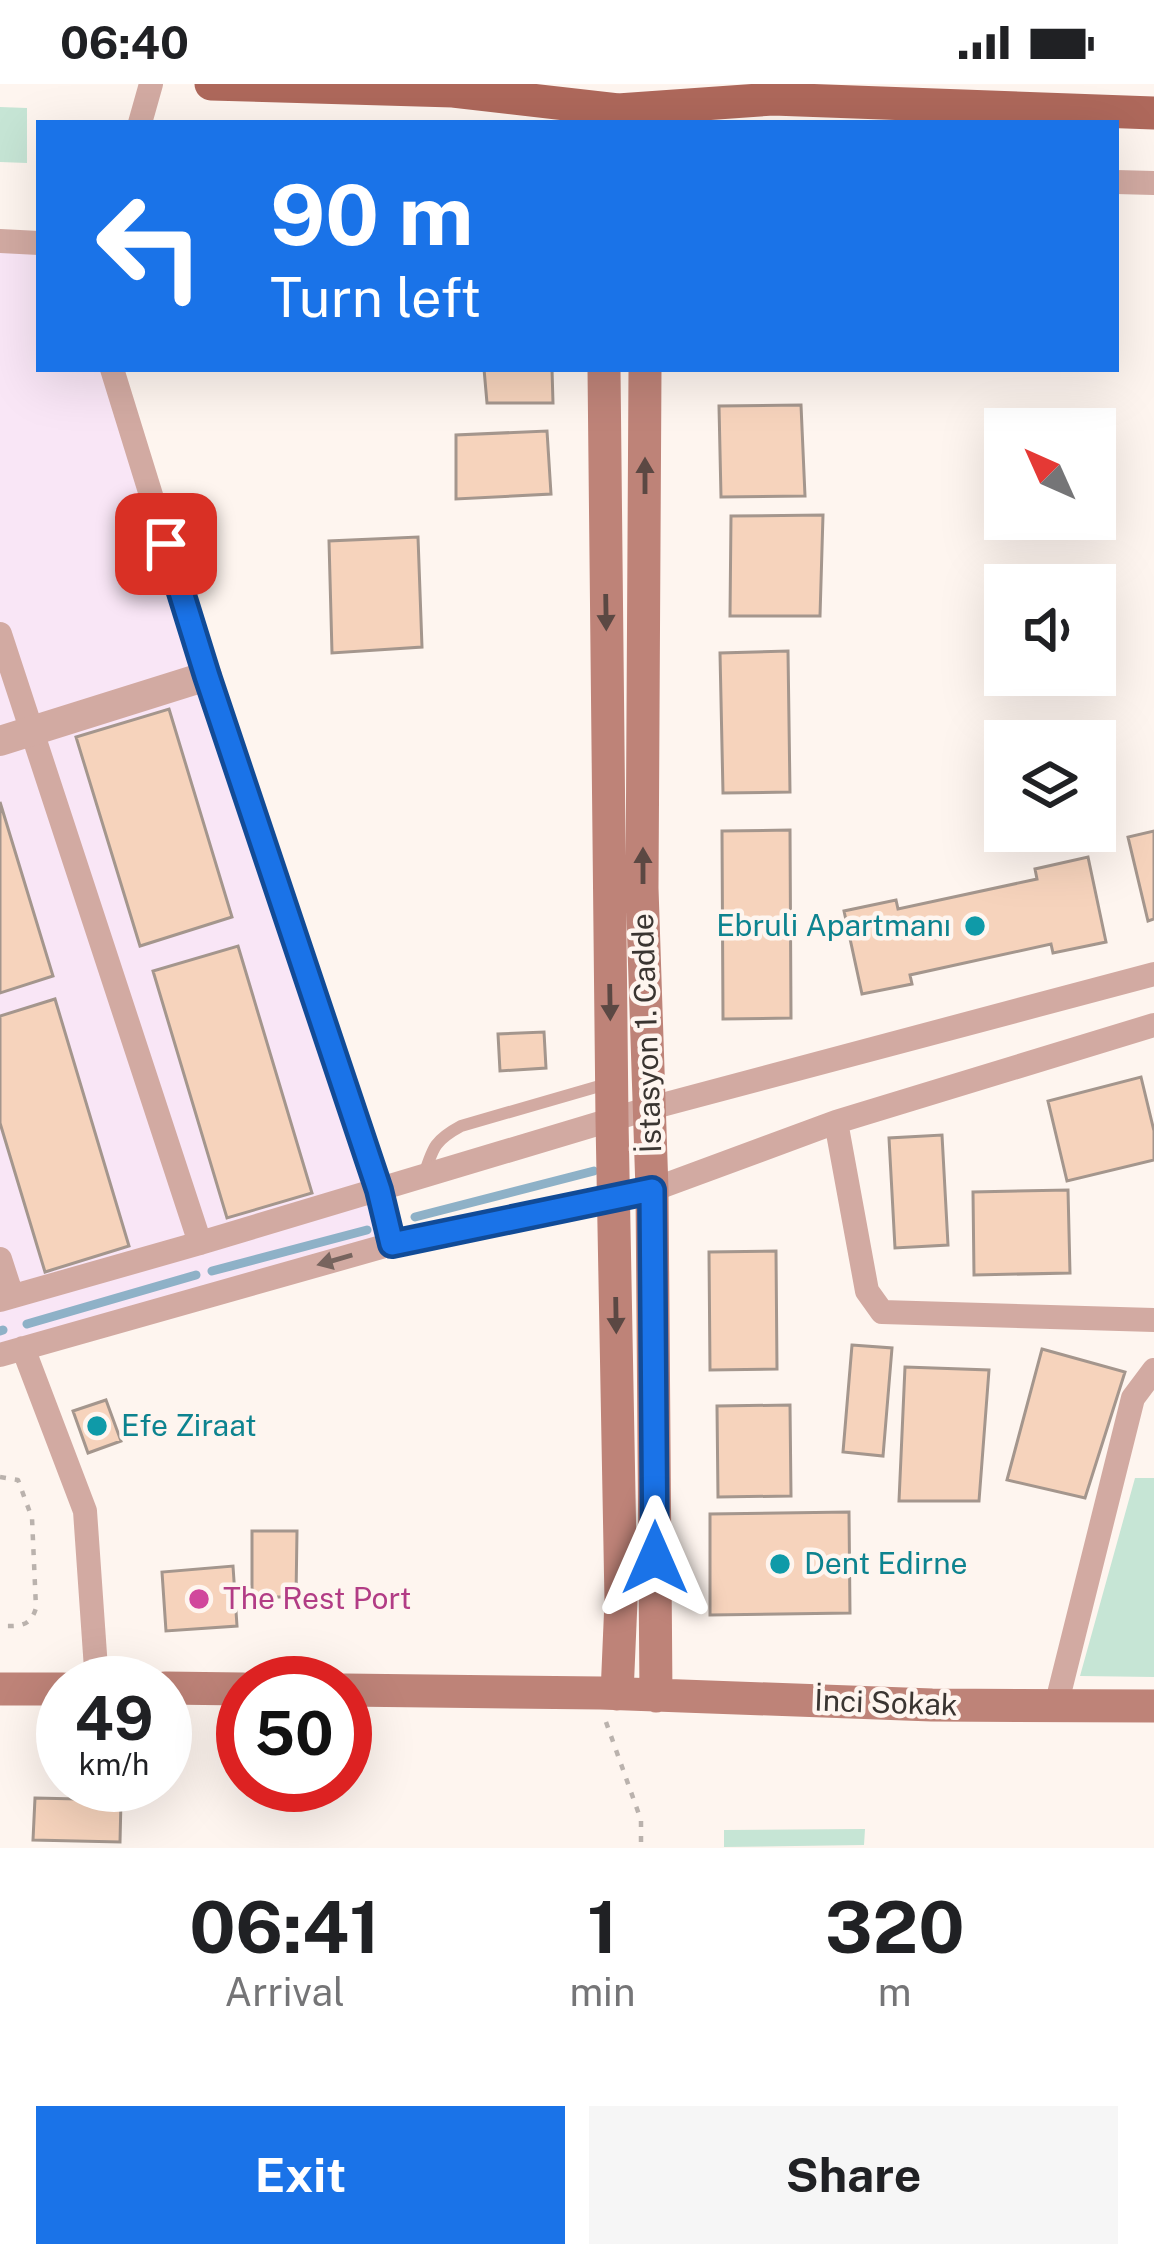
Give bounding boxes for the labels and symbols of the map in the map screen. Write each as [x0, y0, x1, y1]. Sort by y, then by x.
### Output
north arrow [984, 408, 1116, 540]
one-way arrow [635, 456, 655, 494]
pin [115, 493, 217, 595]
one-way arrow [596, 594, 616, 632]
one-way arrow [633, 846, 652, 884]
place label: Ebruli Apartmanı [716, 907, 951, 943]
street label: İstasyon 1. Cadde [624, 913, 668, 1153]
marker: Ebruli Apartmanı [962, 913, 988, 939]
one-way arrow [601, 984, 620, 1022]
one-way arrow [317, 1252, 353, 1270]
one-way arrow [606, 1297, 625, 1335]
place label: Efe Ziraat [121, 1407, 257, 1443]
marker: Efe Ziraat [84, 1413, 110, 1439]
position arrow [592, 1495, 718, 1621]
place label: Dent Edirne [804, 1545, 968, 1581]
marker: Dent Edirne [767, 1551, 793, 1577]
place label: The Rest Port [223, 1580, 411, 1616]
marker: The Rest Port [186, 1586, 212, 1612]
speed limit sign: 50 [216, 1656, 372, 1812]
street label: İnci Sokak [814, 1682, 958, 1722]

